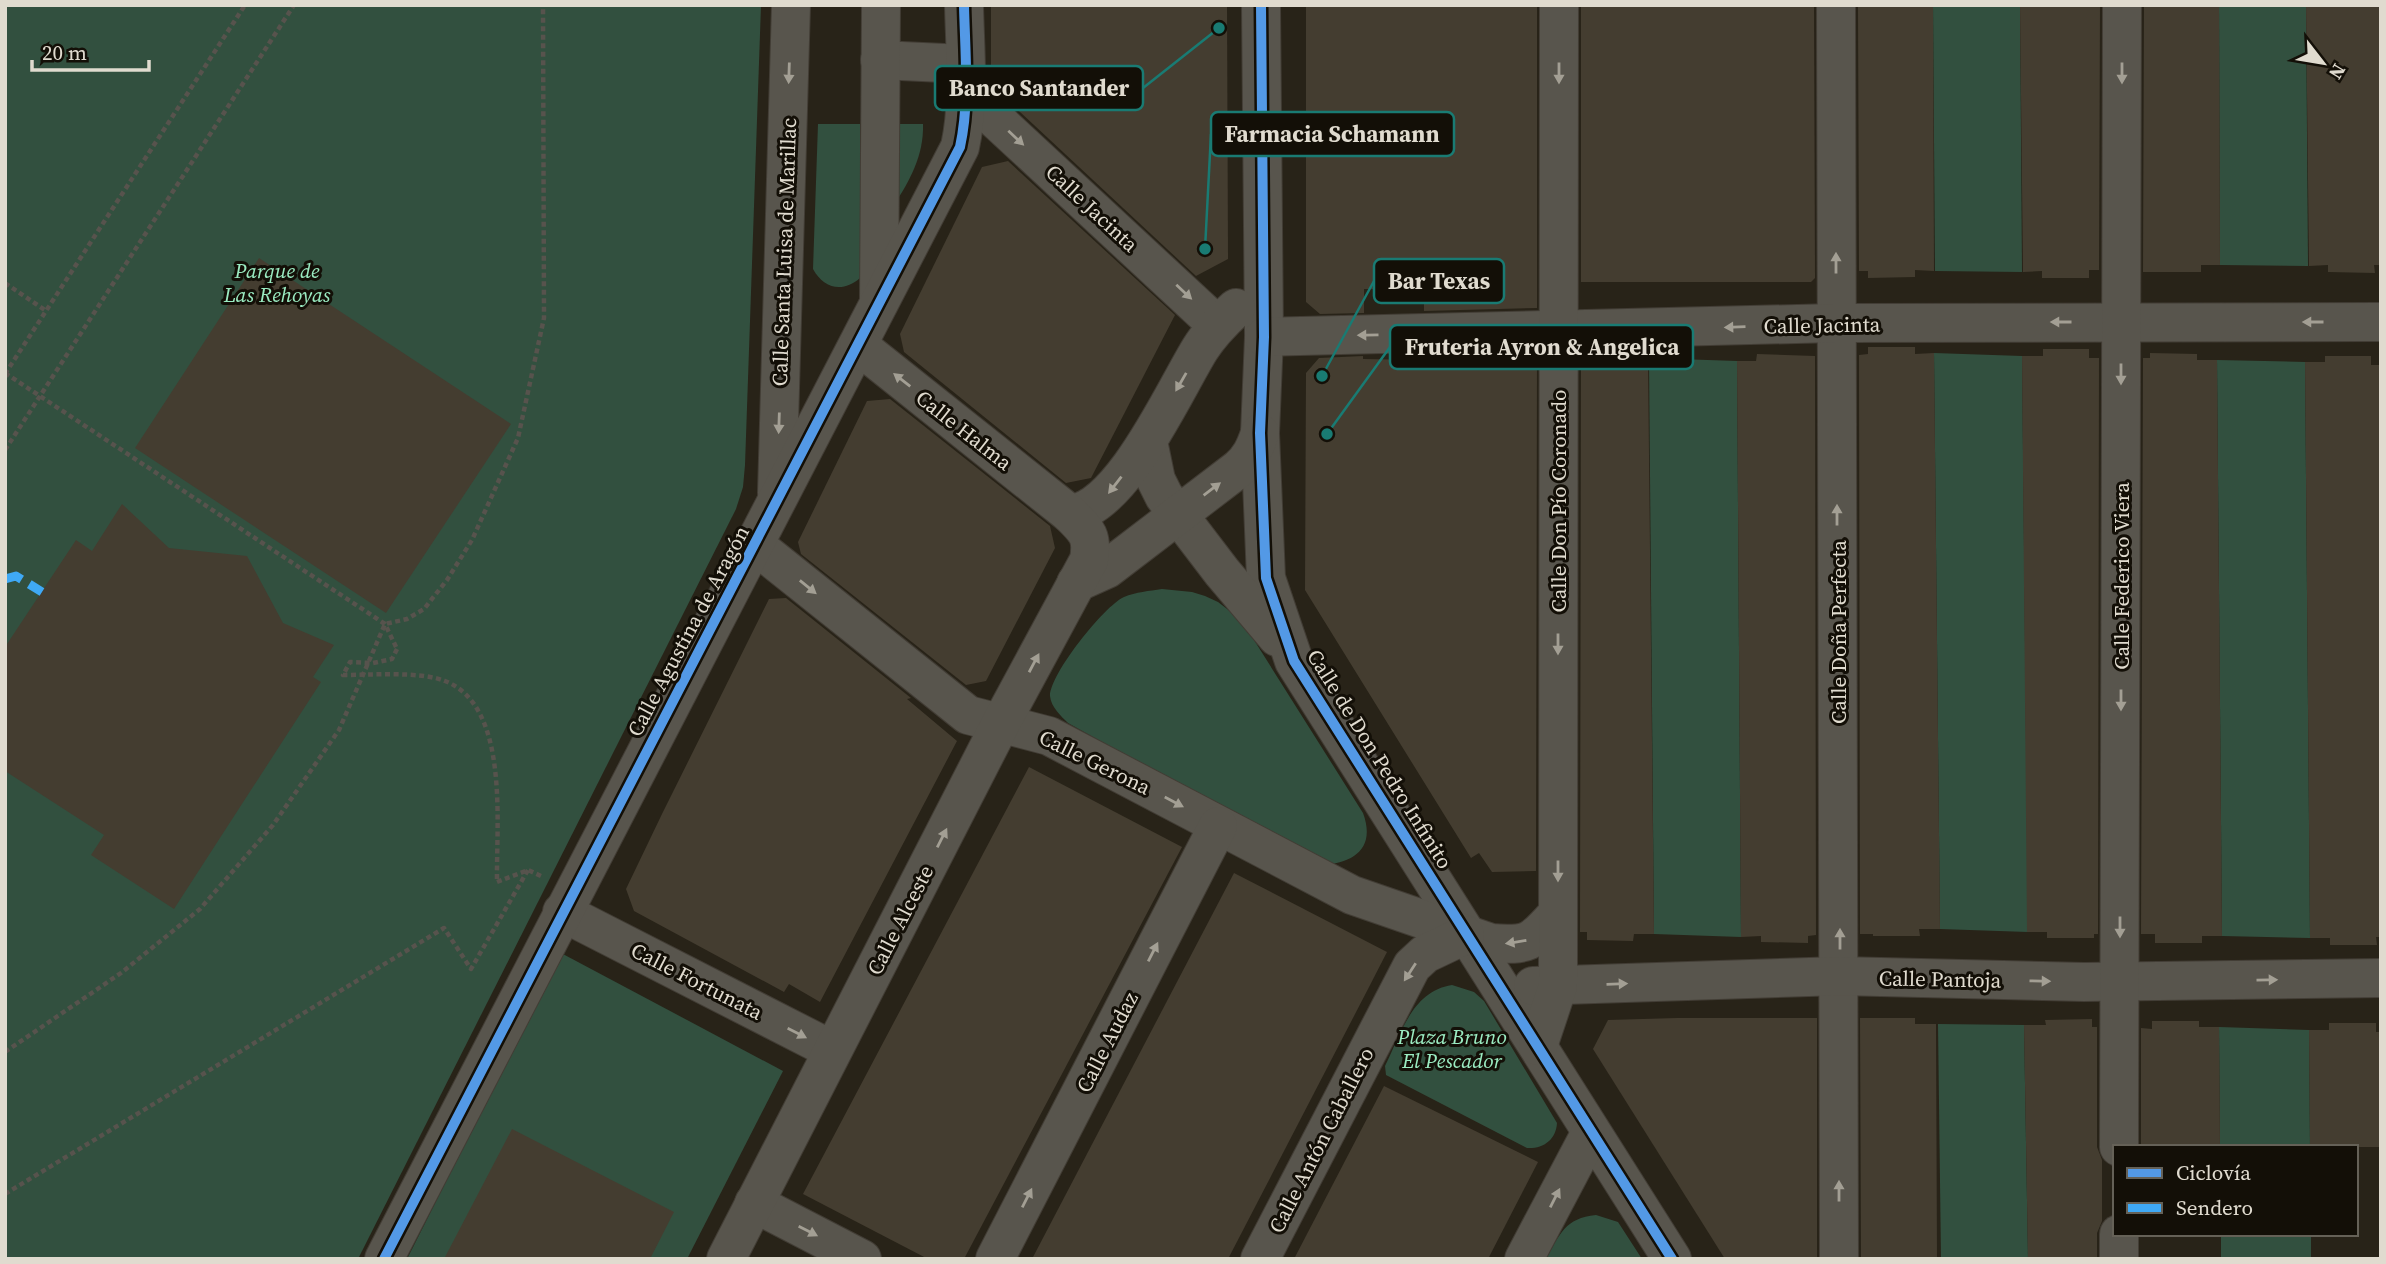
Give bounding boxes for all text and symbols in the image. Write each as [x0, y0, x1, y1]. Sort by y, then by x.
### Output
scale bar [32, 28, 149, 72]
north arrow [2288, 28, 2358, 98]
text: 20 m [42, 38, 87, 67]
text: N [2323, 59, 2352, 85]
one-way arrow [783, 63, 795, 85]
one-way arrow [1553, 63, 1565, 85]
one-way arrow [2116, 63, 2128, 85]
callout: Banco Santander [935, 66, 1143, 110]
text: Banco Santander [949, 72, 1130, 104]
callout: Farmacia Schamann [1211, 112, 1454, 156]
street label: Calle Santa Luisa de Marillac [765, 117, 803, 387]
text: Farmacia Schamann [1224, 118, 1440, 150]
one-way arrow [1008, 130, 1025, 145]
street label: Calle Jacinta [1039, 158, 1145, 259]
one-way arrow [1830, 252, 1842, 274]
park label: Parque de Las Rehoyas [223, 256, 331, 309]
callout: Bar Texas [1374, 259, 1504, 303]
text: Bar Texas [1388, 265, 1490, 297]
one-way arrow [1175, 284, 1193, 300]
street label: Calle Jacinta [1763, 309, 1881, 341]
one-way arrow [2049, 316, 2071, 328]
one-way arrow [2301, 316, 2323, 328]
one-way arrow [1724, 321, 1746, 332]
callout: Fruteria Ayron & Angelica [1390, 325, 1693, 369]
one-way arrow [1357, 330, 1379, 341]
text: Fruteria Ayron & Angelica [1405, 331, 1680, 363]
one-way arrow [2115, 364, 2127, 386]
one-way arrow [1175, 372, 1187, 392]
one-way arrow [893, 373, 911, 388]
street label: Calle Halma [910, 383, 1018, 477]
street label: Calle Don Pío Coronado [1544, 389, 1573, 613]
one-way arrow [774, 413, 785, 435]
one-way arrow [1107, 476, 1122, 494]
one-way arrow [1203, 482, 1221, 496]
street label: Calle Federico Viera [2107, 482, 2136, 670]
one-way arrow [1831, 504, 1843, 526]
street label: Calle Agustina de Aragón [620, 520, 756, 742]
street label: Calle Doña Perfecta [1824, 540, 1853, 724]
one-way arrow [799, 580, 817, 595]
one-way arrow [1552, 633, 1564, 655]
street label: Calle de Don Pedro Infinito [1300, 644, 1460, 874]
one-way arrow [1028, 653, 1039, 673]
one-way arrow [2115, 689, 2127, 711]
street label: Calle Gerona [1034, 723, 1156, 802]
one-way arrow [1164, 796, 1184, 808]
one-way arrow [936, 827, 948, 847]
street label: Calle Alceste [860, 860, 940, 980]
one-way arrow [1552, 861, 1564, 883]
one-way arrow [2114, 917, 2126, 939]
one-way arrow [1834, 927, 1846, 949]
street label: Calle Fortunata [626, 935, 768, 1027]
one-way arrow [1505, 937, 1527, 948]
one-way arrow [1147, 942, 1159, 962]
one-way arrow [1403, 962, 1416, 981]
street label: Calle Pantoja [1879, 963, 2002, 995]
one-way arrow [2257, 974, 2279, 985]
one-way arrow [2029, 975, 2051, 987]
one-way arrow [1606, 979, 1628, 990]
street label: Calle Audaz [1069, 986, 1145, 1097]
park label: Plaza Bruno El Pescador [1396, 1022, 1507, 1075]
one-way arrow [787, 1027, 807, 1038]
street label: Calle Antón Caballero [1262, 1042, 1380, 1238]
legend [2113, 1145, 2358, 1236]
text: Ciclovía [2176, 1158, 2251, 1187]
one-way arrow [1833, 1179, 1845, 1201]
one-way arrow [1021, 1188, 1032, 1208]
one-way arrow [1550, 1188, 1561, 1208]
text: Sendero [2176, 1193, 2253, 1222]
one-way arrow [798, 1225, 818, 1237]

